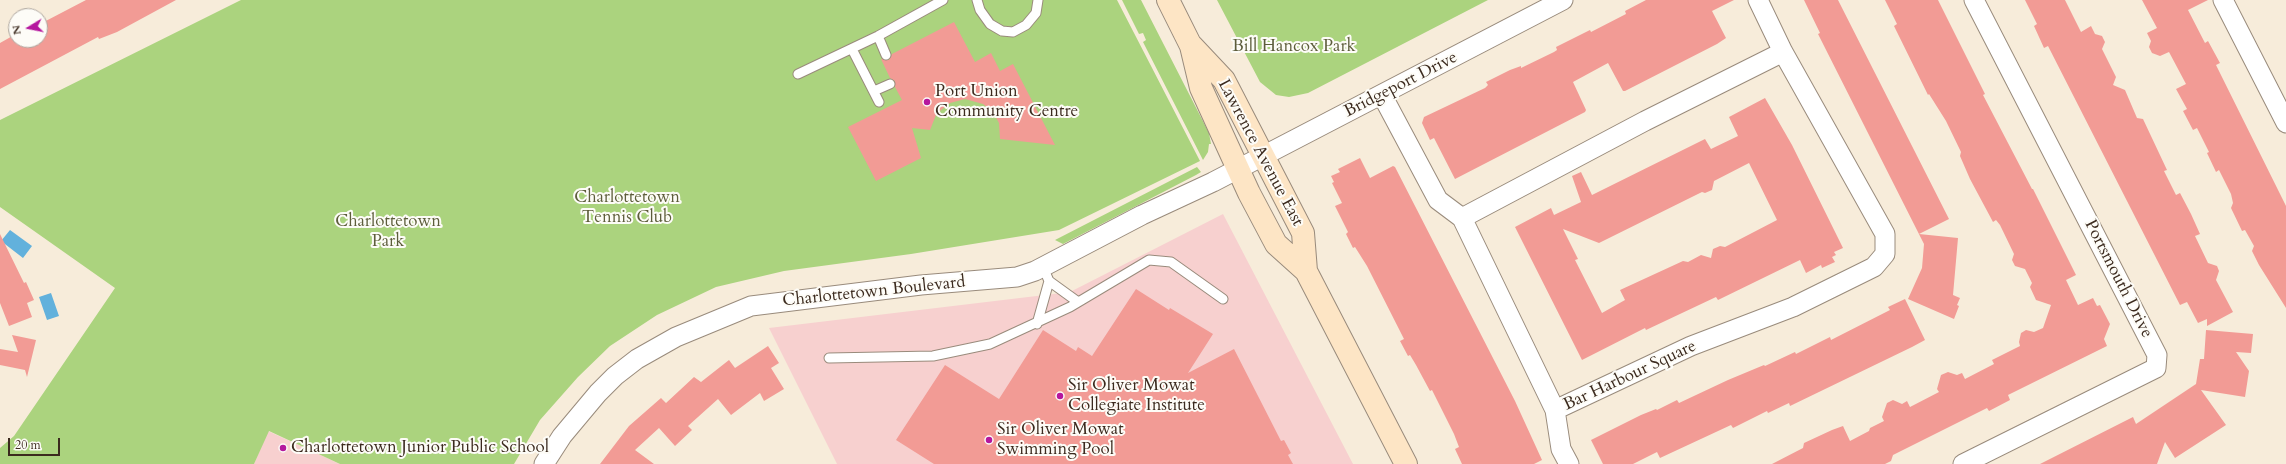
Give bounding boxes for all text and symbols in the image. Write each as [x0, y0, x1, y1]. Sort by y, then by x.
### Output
north arrow [8, 8, 48, 48]
text: N [8, 24, 25, 36]
park label: Bill Hancox Park [1232, 37, 1356, 57]
street label: Bridgeport Drive [1341, 48, 1461, 122]
street label: Lawrence Avenue East [1213, 76, 1307, 230]
place label: Port Union Community Centre [935, 82, 1078, 122]
marker: Port Union Community Centre [922, 97, 932, 107]
park label: Charlottetown Tennis Club [574, 188, 680, 228]
park label: Charlottetown Park [335, 212, 441, 252]
street label: Portsmouth Drive [2079, 217, 2157, 341]
street label: Charlottetown Boulevard [782, 272, 966, 312]
street label: Bar Harbour Square [1560, 336, 1700, 416]
place label: Sir Oliver Mowat Collegiate Institute [1068, 376, 1205, 416]
marker: Sir Oliver Mowat Collegiate Institute [1055, 391, 1065, 401]
place label: Sir Oliver Mowat Swimming Pool [997, 420, 1123, 460]
scale bar [10, 430, 62, 456]
marker: Sir Oliver Mowat Swimming Pool [984, 435, 994, 445]
text: 20 m [15, 437, 41, 453]
place label: Charlottetown Junior Public School [291, 438, 549, 458]
marker: Charlottetown Junior Public School [278, 443, 288, 453]

